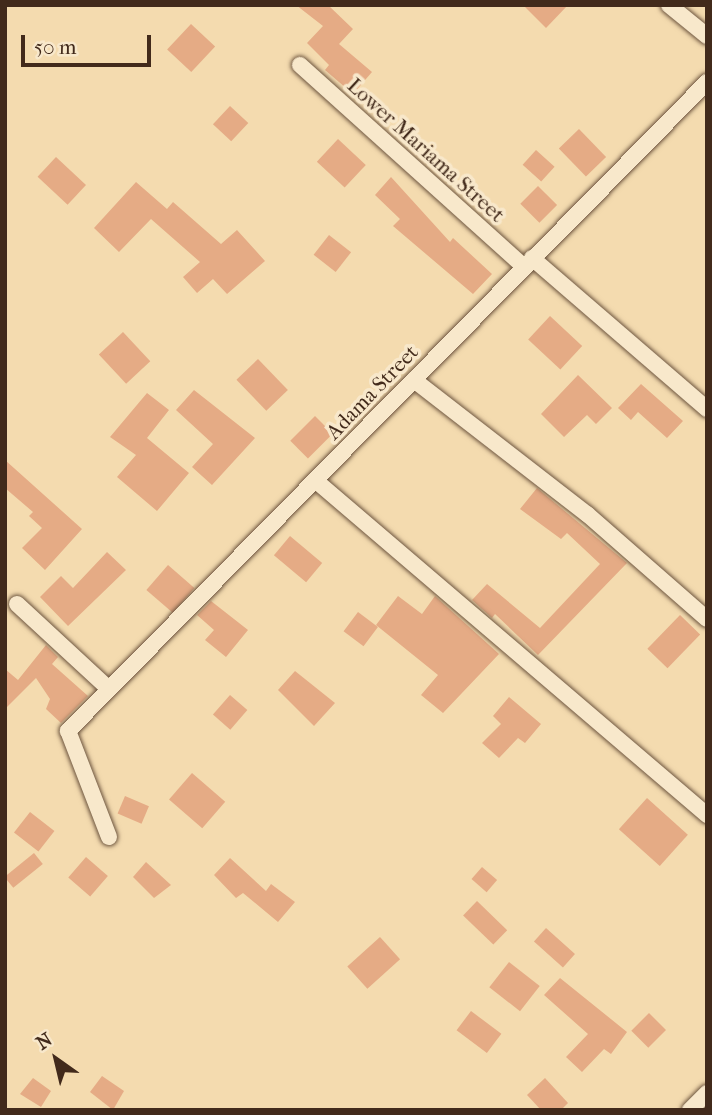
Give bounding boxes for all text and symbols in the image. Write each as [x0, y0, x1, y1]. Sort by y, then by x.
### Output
scale bar [24, 21, 154, 65]
text: 50 m [34, 35, 77, 59]
street label: Lower Mariama Street [342, 73, 510, 227]
street label: Adama Street [321, 339, 423, 445]
north arrow [21, 1024, 91, 1094]
text: N [32, 1028, 56, 1055]

